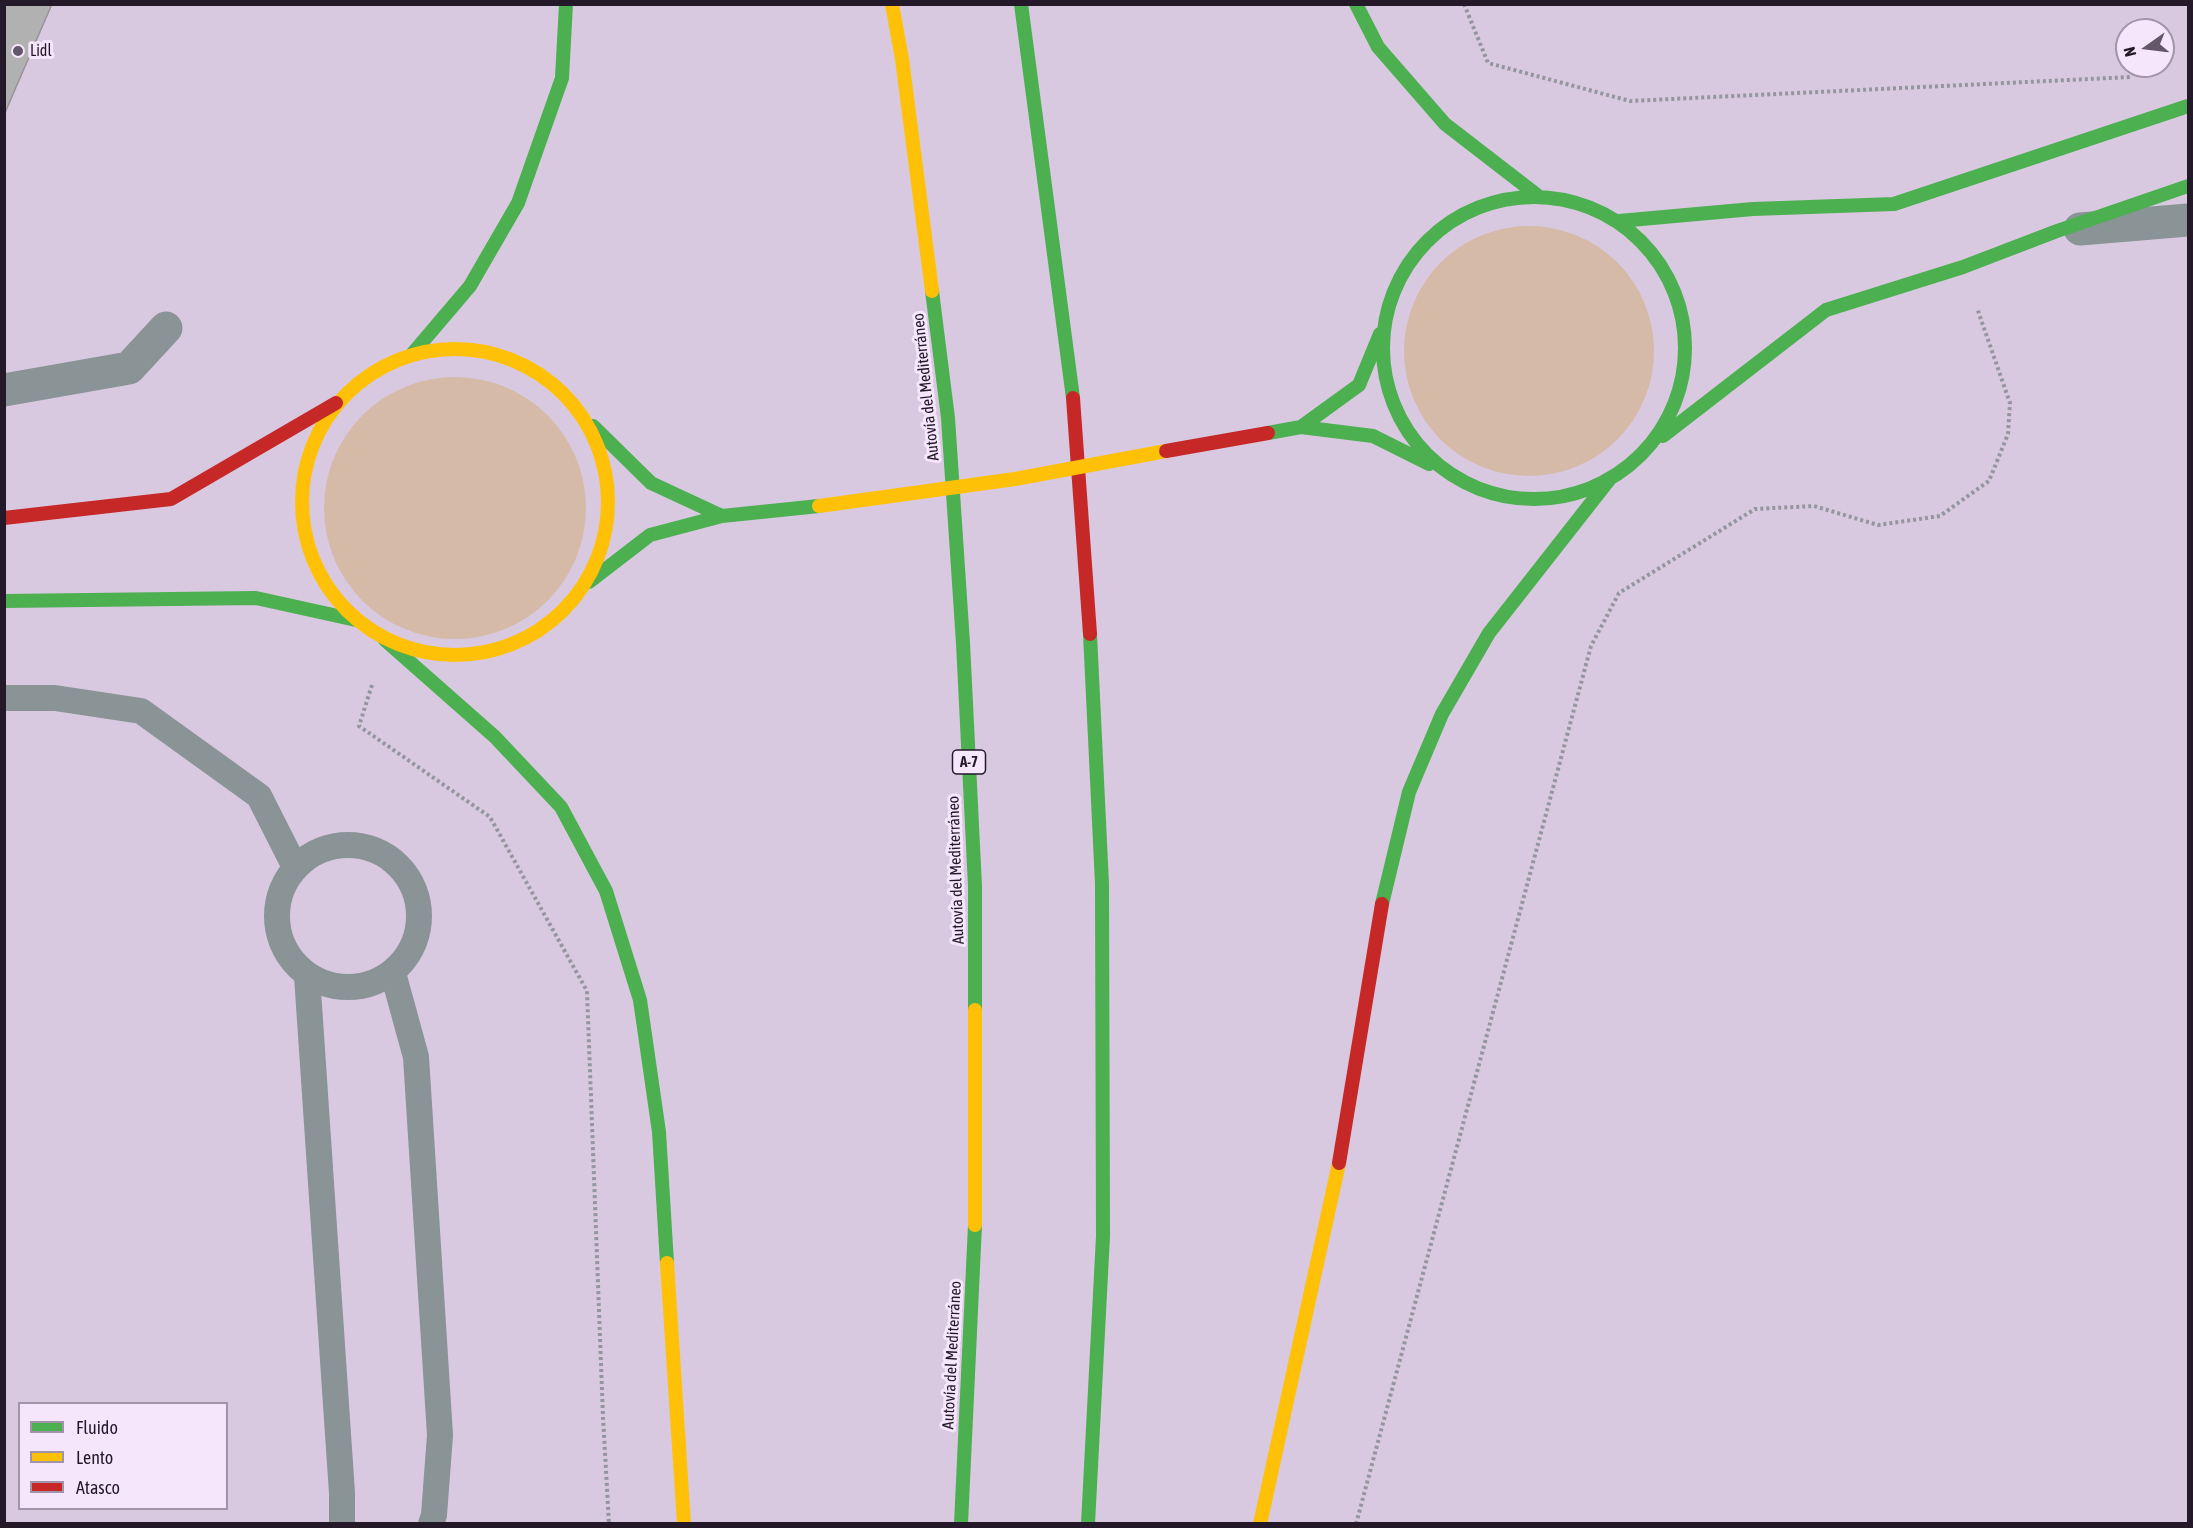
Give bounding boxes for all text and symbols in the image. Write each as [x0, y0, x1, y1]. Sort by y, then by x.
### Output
north arrow [2115, 18, 2175, 78]
place label: Lidl [30, 41, 52, 61]
marker: Lidl [11, 44, 25, 58]
text: N [2120, 45, 2139, 59]
street label: Autovía del Mediterráneo [909, 312, 943, 462]
road number: A-7 [952, 750, 986, 774]
street label: Autovía del Mediterráneo [944, 795, 968, 945]
street label: Autovía del Mediterráneo [939, 1280, 965, 1430]
legend [18, 1402, 228, 1510]
text: Fluido [76, 1417, 118, 1438]
text: Lento [76, 1447, 113, 1468]
text: Atasco [76, 1477, 120, 1498]

